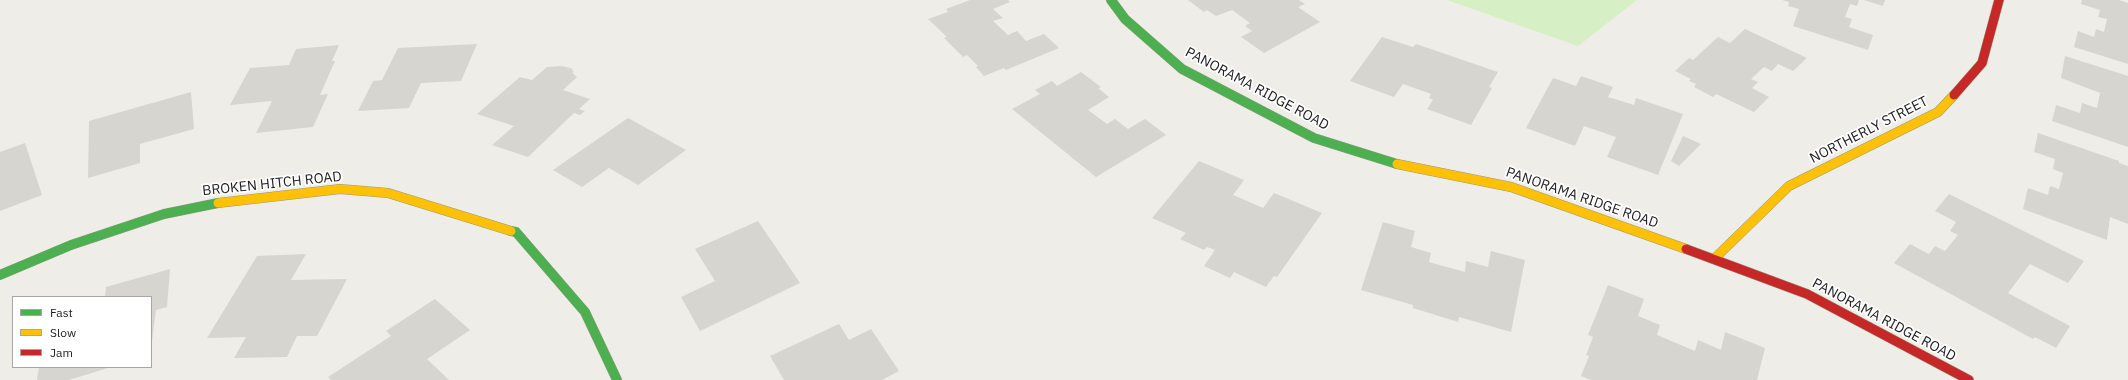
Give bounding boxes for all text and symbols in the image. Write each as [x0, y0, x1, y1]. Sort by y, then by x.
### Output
street label: PANORAMA RIDGE ROAD [1182, 44, 1332, 134]
street label: NORTHERLY STREET [1807, 93, 1931, 167]
street label: PANORAMA RIDGE ROAD [1504, 164, 1660, 232]
street label: BROKEN HITCH ROAD [201, 168, 343, 200]
street label: PANORAMA RIDGE ROAD [1809, 275, 1959, 365]
legend [12, 296, 152, 368]
text: Fast [50, 305, 73, 320]
text: Slow [50, 325, 76, 340]
text: Jam [50, 345, 73, 360]

